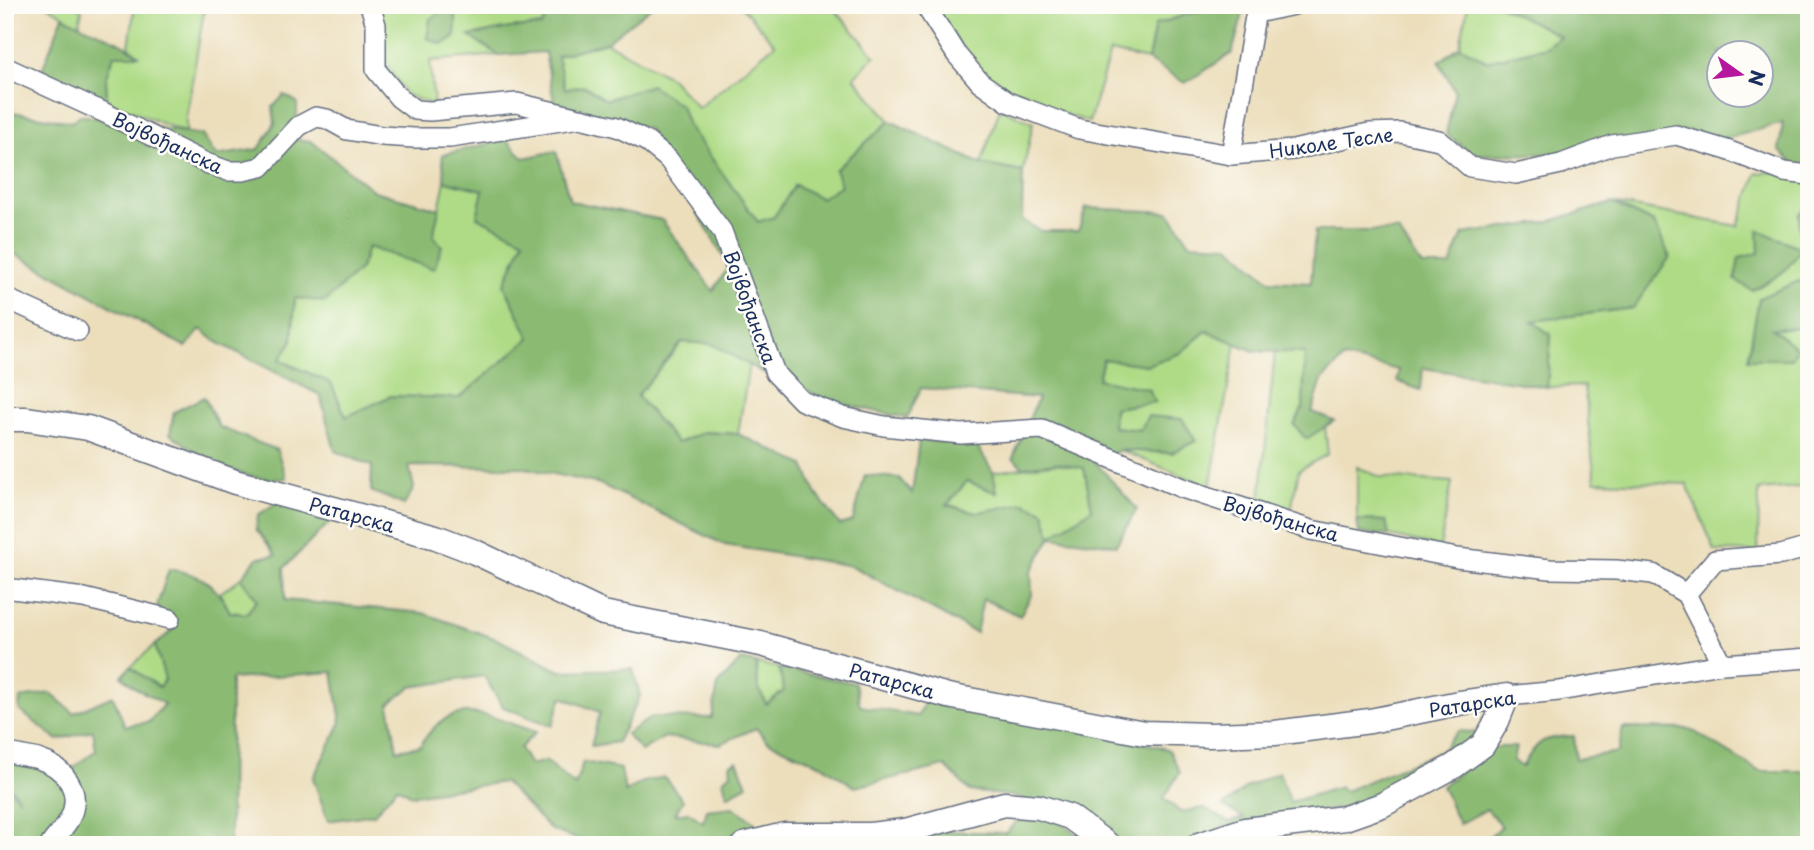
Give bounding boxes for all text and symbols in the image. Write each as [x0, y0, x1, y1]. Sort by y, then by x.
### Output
north arrow [1706, 38, 1776, 108]
text: N [1742, 68, 1773, 89]
street label: Војвођанска [108, 104, 228, 180]
street label: Николе Тесле [1267, 119, 1395, 165]
street label: Војвођанска [717, 246, 785, 368]
street label: Војвођанска [1220, 488, 1342, 548]
street label: Ратарска [306, 489, 398, 539]
street label: Ратарска [846, 655, 938, 705]
street label: Ратарска [1427, 682, 1518, 724]

